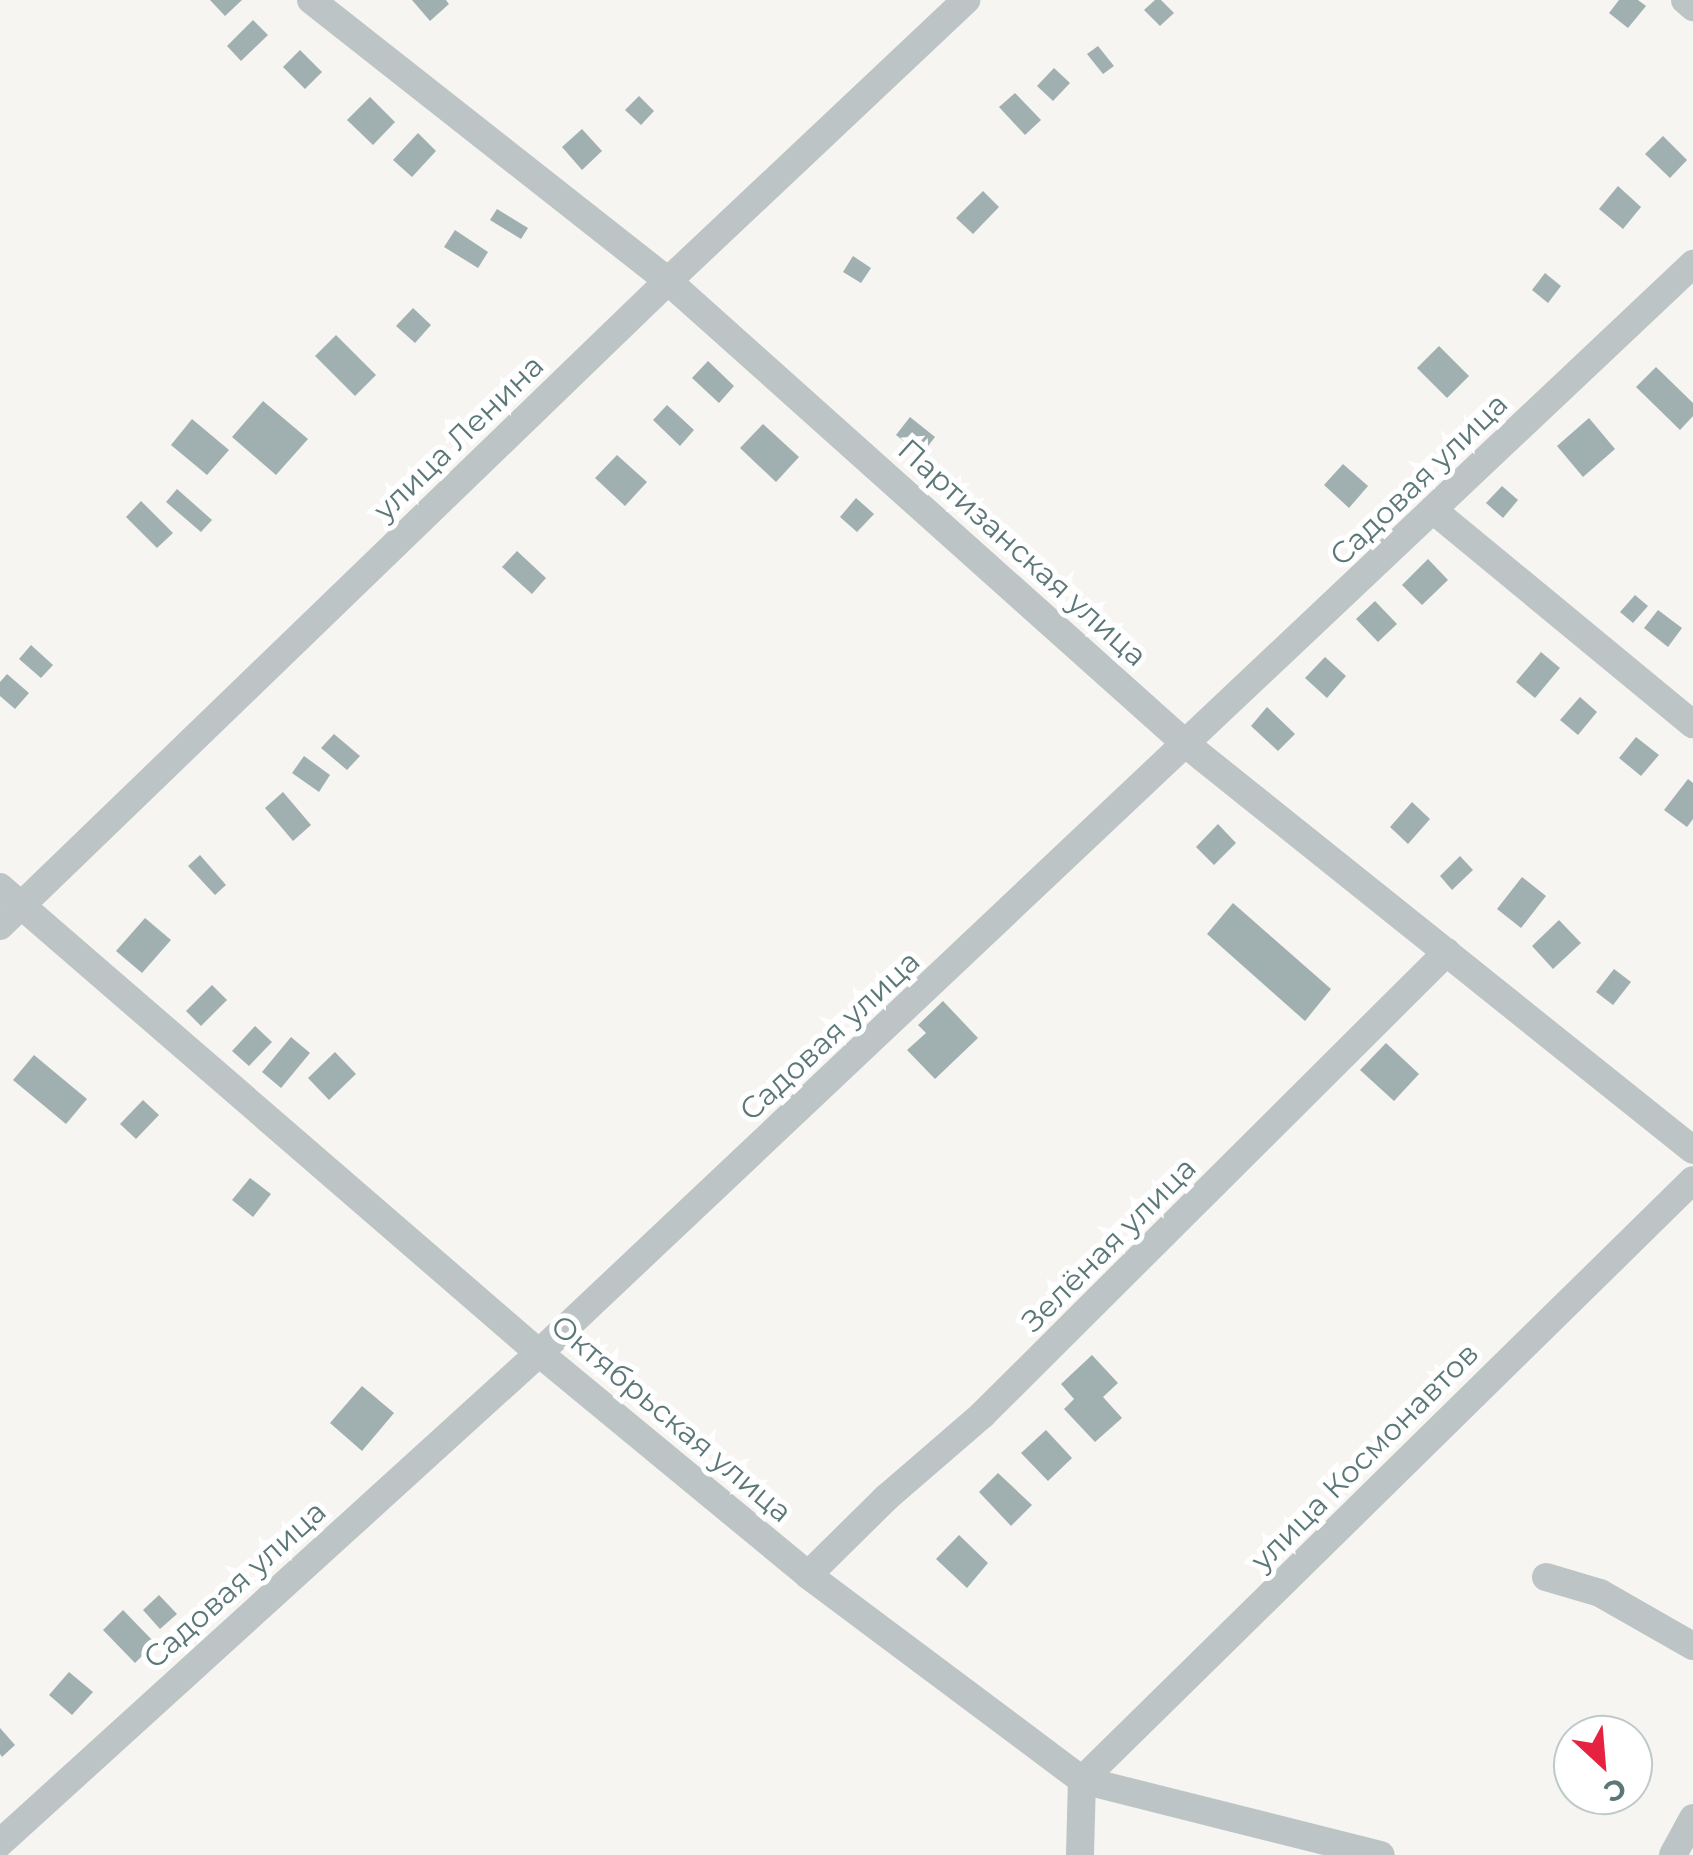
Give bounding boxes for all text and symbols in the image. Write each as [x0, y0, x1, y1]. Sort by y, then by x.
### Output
street label: улица Ленина [367, 348, 551, 528]
street label: Садовая улица [1323, 386, 1515, 574]
street label: Партизанская улица [890, 432, 1154, 674]
street label: Садовая улица [733, 943, 927, 1129]
street label: Зелёная улица [1014, 1150, 1204, 1340]
street label: Октябрьская улица [543, 1308, 799, 1530]
street label: улица Космонавтов [1244, 1336, 1486, 1578]
street label: Садовая улица [136, 1494, 334, 1676]
north arrow [1553, 1715, 1653, 1815]
text: С [1599, 1770, 1632, 1810]

